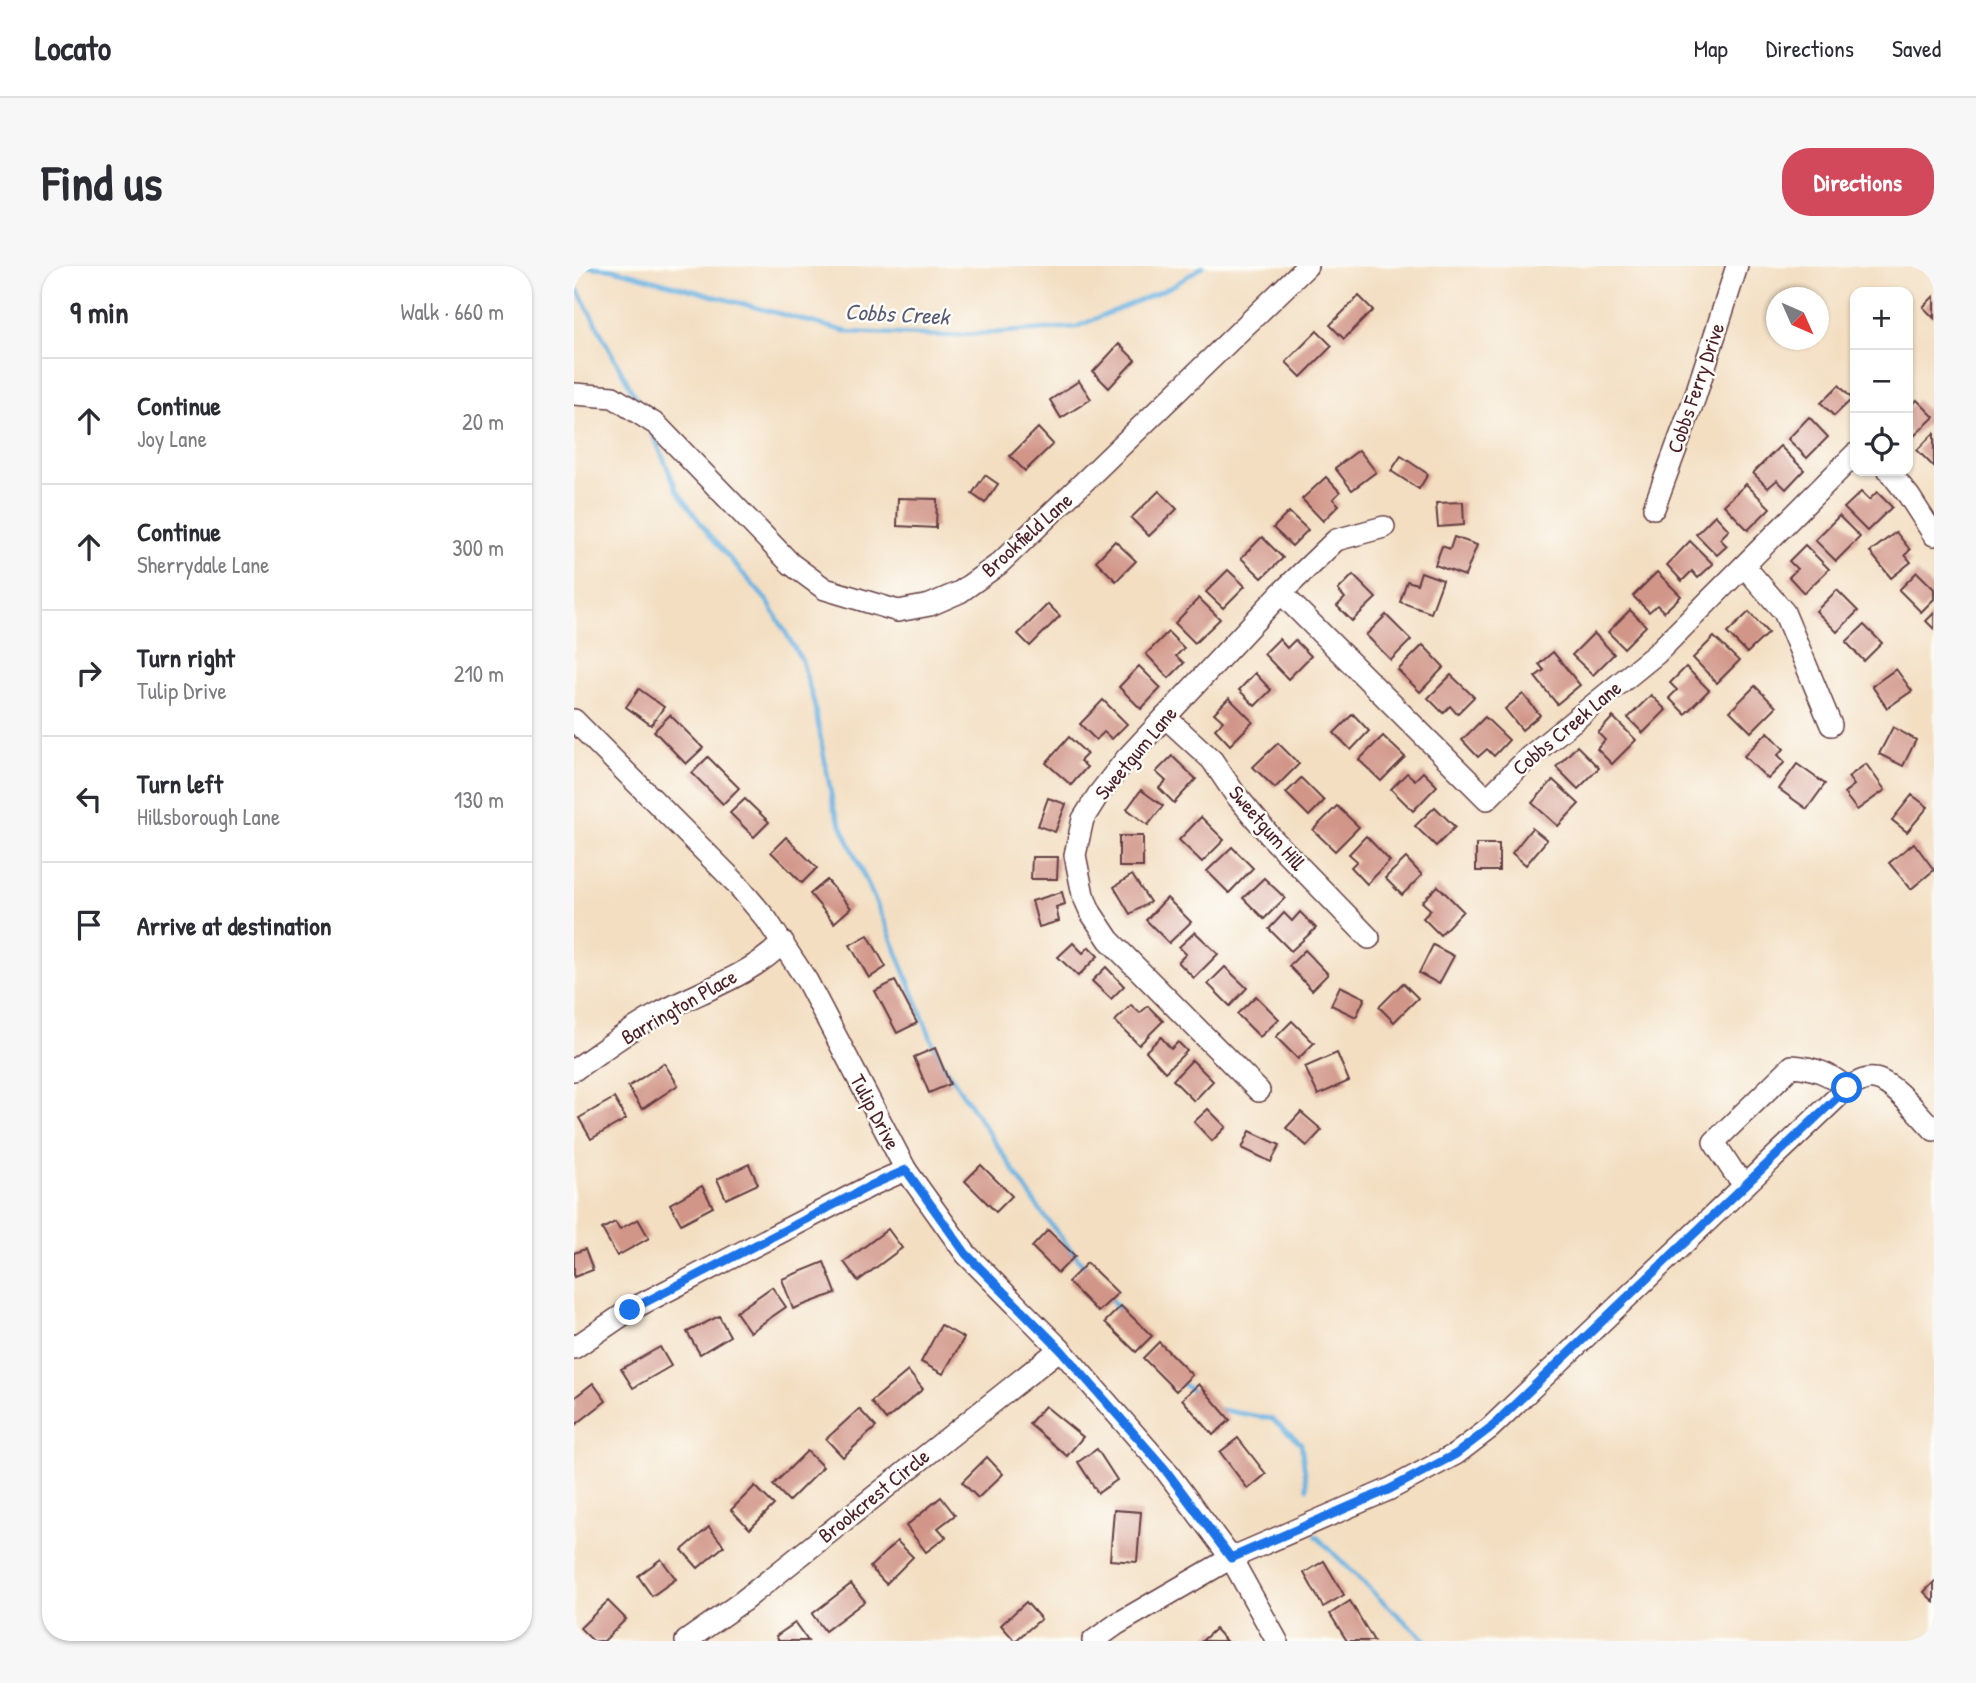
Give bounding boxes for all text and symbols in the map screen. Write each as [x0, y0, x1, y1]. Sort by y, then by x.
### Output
text: Locato [35, 26, 111, 70]
text: Map [1694, 32, 1728, 64]
text: Directions [1766, 32, 1854, 64]
text: Saved [1892, 32, 1941, 64]
button: Directions [1782, 148, 1934, 216]
text: Find us [42, 149, 162, 215]
north arrow [1766, 287, 1829, 350]
map controls [1850, 287, 1913, 476]
button: + [1850, 287, 1913, 350]
text: 9 min [70, 292, 129, 332]
water label: Cobbs Creek [844, 295, 952, 332]
text: Walk · 660 m [400, 296, 504, 327]
street label: Cobbs Ferry Drive [1660, 319, 1731, 457]
button: − [1850, 350, 1913, 413]
text: Continue [137, 388, 221, 423]
icon: ahead [70, 402, 108, 440]
text: 20 m [462, 406, 504, 437]
button: locate [1850, 413, 1913, 476]
text: Joy Lane [137, 423, 207, 454]
street label: Brookfield Lane [975, 486, 1079, 583]
text: Continue [137, 514, 221, 549]
icon: ahead [70, 528, 108, 566]
text: 300 m [452, 532, 504, 563]
text: Sherrydale Lane [137, 549, 269, 580]
text: Turn right [137, 640, 235, 675]
icon: right [70, 654, 108, 692]
text: 210 m [454, 658, 504, 689]
street label: Cobbs Creek Lane [1506, 673, 1627, 782]
text: Tulip Drive [137, 675, 227, 706]
street label: Sweetgum Lane [1088, 700, 1183, 806]
text: Turn left [137, 766, 223, 801]
street label: Sweetgum Hill [1222, 779, 1313, 877]
icon: left [70, 780, 108, 818]
text: 130 m [454, 784, 504, 815]
text: Hillsborough Lane [137, 801, 280, 832]
icon: arrive [70, 906, 108, 944]
text: Arrive at destination [137, 908, 332, 943]
street label: Barrington Place [616, 962, 742, 1051]
street label: Tulip Drive [843, 1069, 907, 1155]
route start [1831, 1072, 1862, 1103]
route end [614, 1294, 645, 1325]
street label: Brookcrest Circle [812, 1442, 935, 1550]

